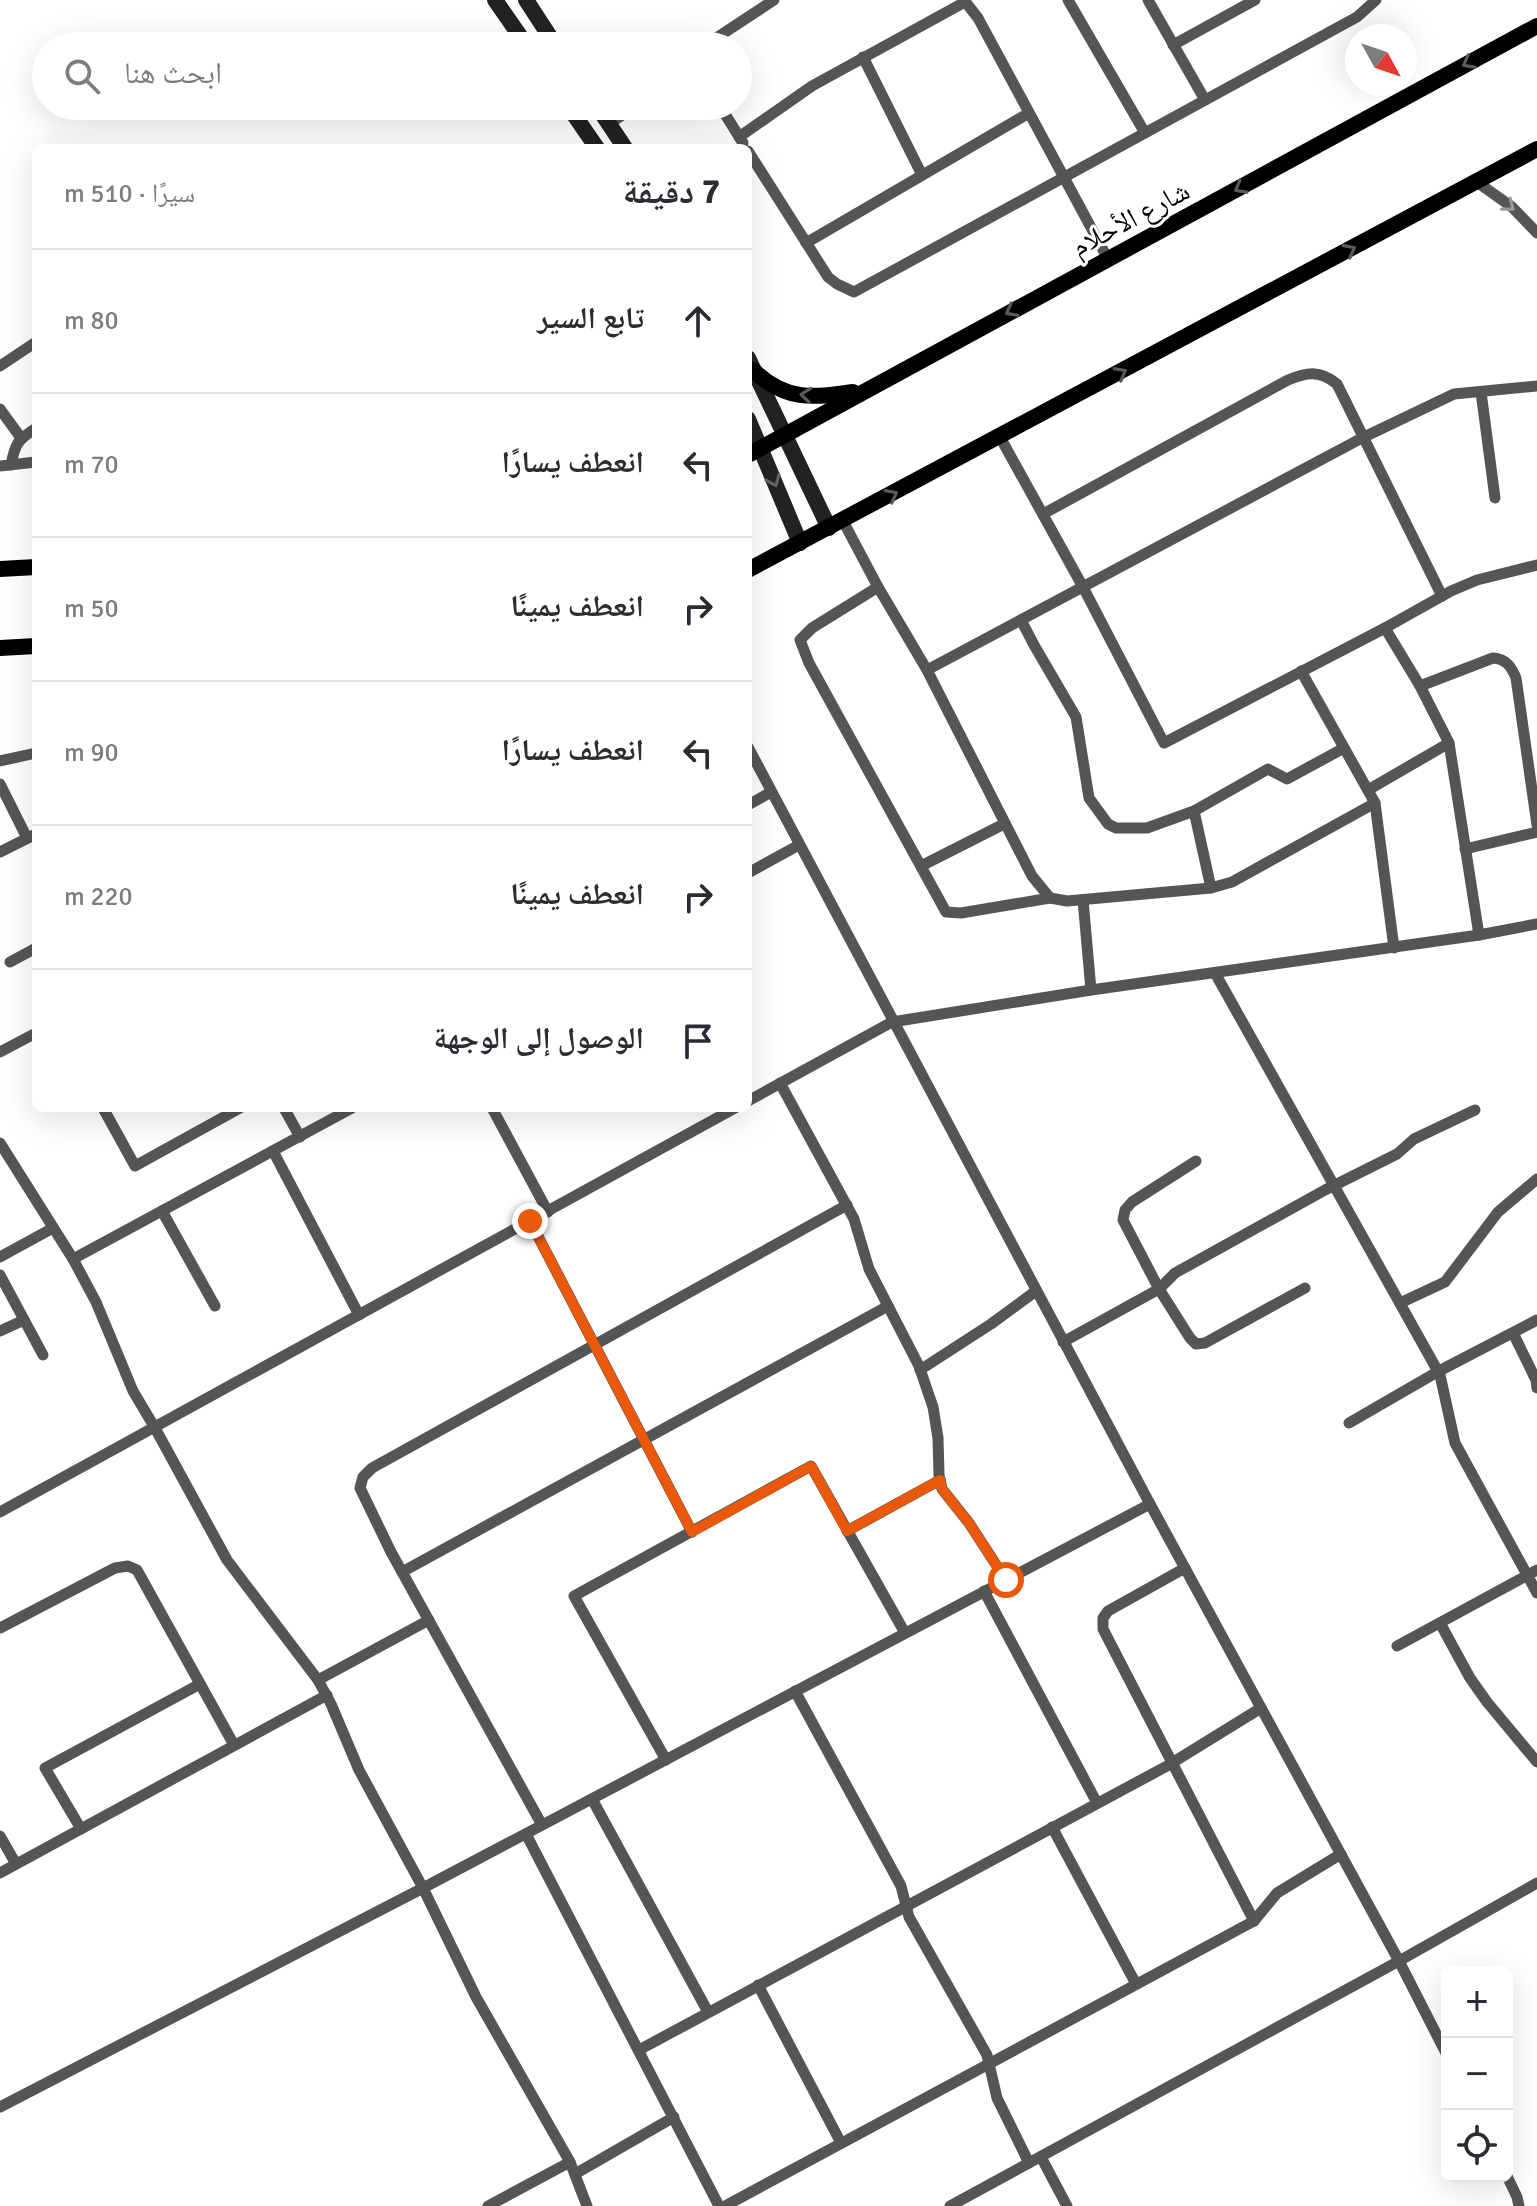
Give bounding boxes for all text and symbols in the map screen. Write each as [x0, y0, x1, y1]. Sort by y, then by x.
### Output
north arrow [1345, 24, 1417, 96]
search box [32, 32, 752, 120]
icon: search [60, 54, 104, 98]
one-way arrow [1462, 54, 1477, 69]
text: ابحث هنا [124, 55, 222, 92]
text: 7 دقيقة [623, 171, 720, 213]
street label: شارع الأحلام [1065, 174, 1196, 265]
text: سيرًا · 510 m [64, 178, 195, 210]
one-way arrow [1234, 178, 1248, 193]
one-way arrow [1500, 196, 1515, 210]
one-way arrow [1342, 245, 1357, 260]
icon: ahead [676, 299, 720, 343]
text: تابع السير [537, 300, 644, 337]
one-way arrow [1005, 302, 1020, 317]
text: 80 m [64, 305, 119, 337]
one-way arrow [1113, 367, 1127, 382]
one-way arrow [800, 387, 813, 404]
icon: left [676, 443, 720, 487]
text: انعطف يسارًا [501, 444, 644, 481]
text: 70 m [64, 449, 119, 481]
one-way arrow [765, 473, 781, 487]
one-way arrow [883, 489, 897, 505]
icon: right [676, 587, 720, 631]
text: انعطف يمينًا [510, 588, 644, 625]
text: 50 m [64, 593, 119, 625]
icon: left [676, 731, 720, 775]
text: انعطف يسارًا [501, 732, 644, 769]
text: 90 m [64, 737, 119, 769]
icon: right [676, 875, 720, 919]
text: انعطف يمينًا [510, 876, 644, 913]
text: 220 m [64, 881, 133, 913]
icon: arrive [676, 1019, 720, 1063]
text: الوصول إلى الوجهة [434, 1020, 644, 1057]
route end [512, 1203, 548, 1239]
route start [988, 1562, 1024, 1598]
map controls [1441, 1966, 1513, 2182]
button: + [1441, 1966, 1513, 2038]
button: − [1441, 2038, 1513, 2110]
button: locate [1441, 2110, 1513, 2182]

